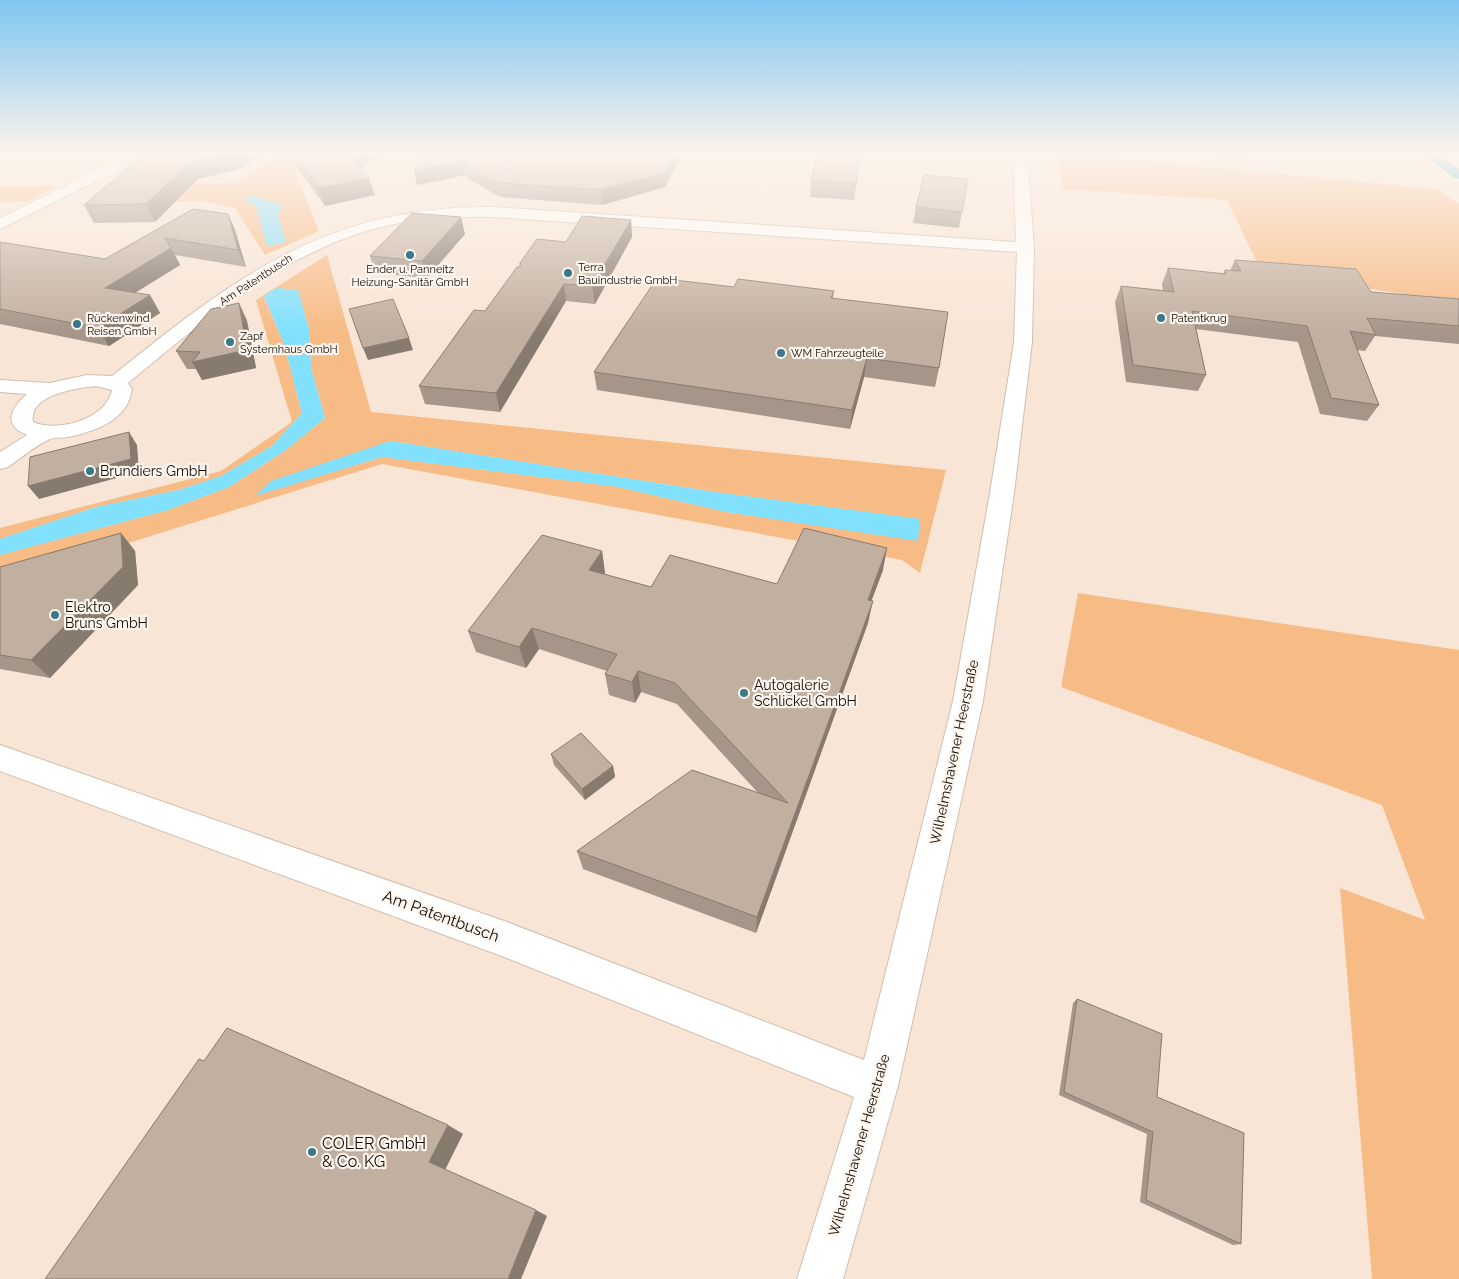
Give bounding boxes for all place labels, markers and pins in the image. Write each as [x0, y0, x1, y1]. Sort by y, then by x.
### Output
marker: Ender u. Panneitz Heizung-Sanitär GmbH [404, 249, 416, 261]
place label: Terra Bauindustrie GmbH [578, 261, 677, 287]
place label: Ender u. Panneitz Heizung-Sanitär GmbH [351, 263, 469, 289]
marker: Terra Bauindustrie GmbH [562, 267, 574, 279]
place label: Rückenwind Reisen GmbH [87, 312, 157, 338]
marker: Patentkrug [1155, 312, 1167, 324]
place label: Patentkrug [1171, 312, 1227, 325]
marker: Rückenwind Reisen GmbH [71, 318, 83, 330]
place label: Zapf Systemhaus GmbH [240, 330, 338, 356]
marker: Zapf Systemhaus GmbH [224, 336, 236, 348]
marker: WM Fahrzeugteile [775, 347, 787, 359]
place label: WM Fahrzeugteile [791, 347, 885, 360]
place label: Brundiers GmbH [100, 463, 208, 479]
marker: Brundiers GmbH [84, 465, 96, 477]
place label: Elektro Bruns GmbH [65, 599, 148, 631]
marker: Elektro Bruns GmbH [49, 609, 61, 621]
place label: Autogalerie Schlickel GmbH [754, 677, 857, 709]
marker: Autogalerie Schlickel GmbH [738, 687, 750, 699]
place label: COLER GmbH & Co. KG [322, 1134, 426, 1171]
marker: COLER GmbH & Co. KG [306, 1146, 318, 1158]

